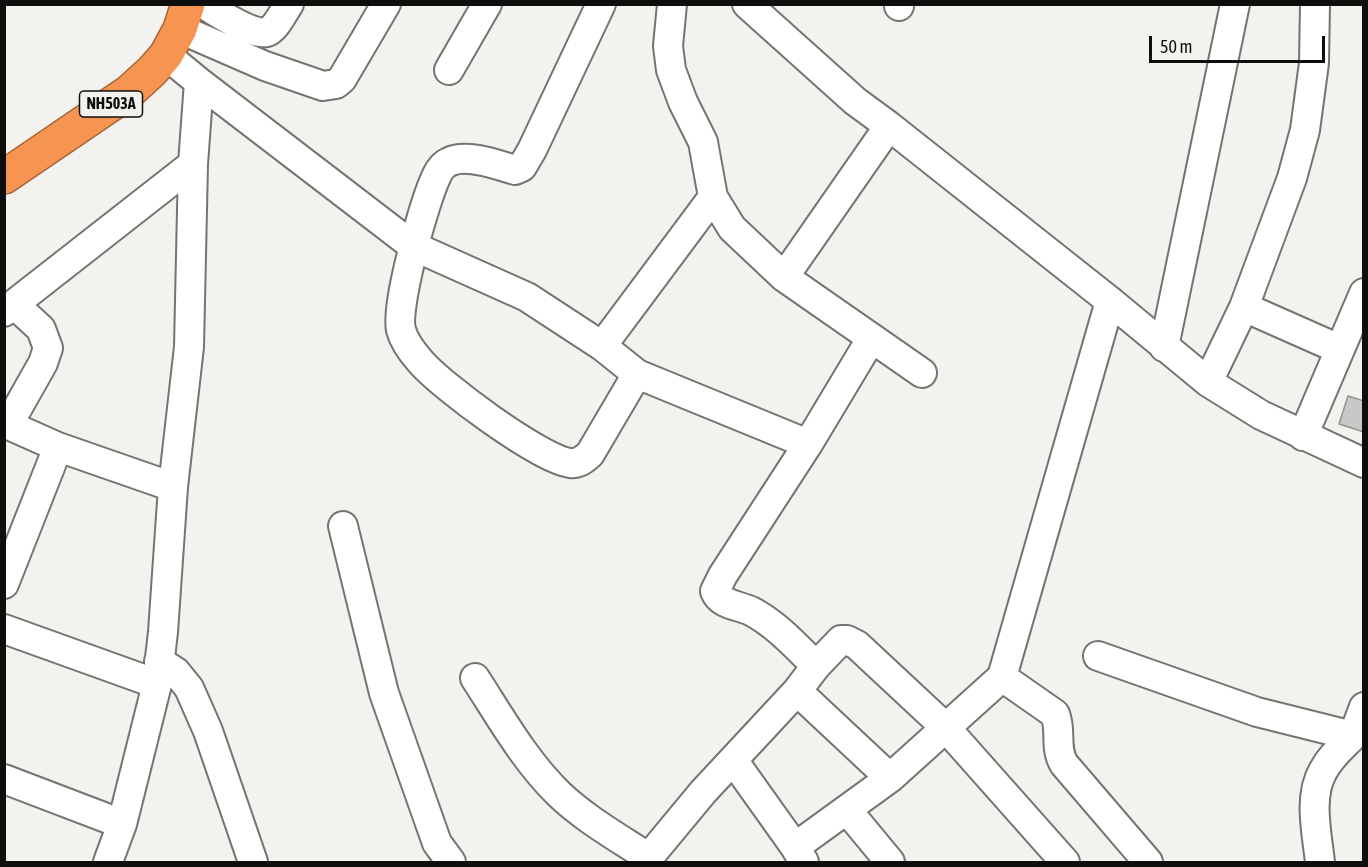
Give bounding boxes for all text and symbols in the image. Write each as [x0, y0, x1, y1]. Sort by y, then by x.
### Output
scale bar [1152, 24, 1328, 62]
text: 50 m [1160, 36, 1192, 57]
road number: NH503A [80, 91, 142, 117]

